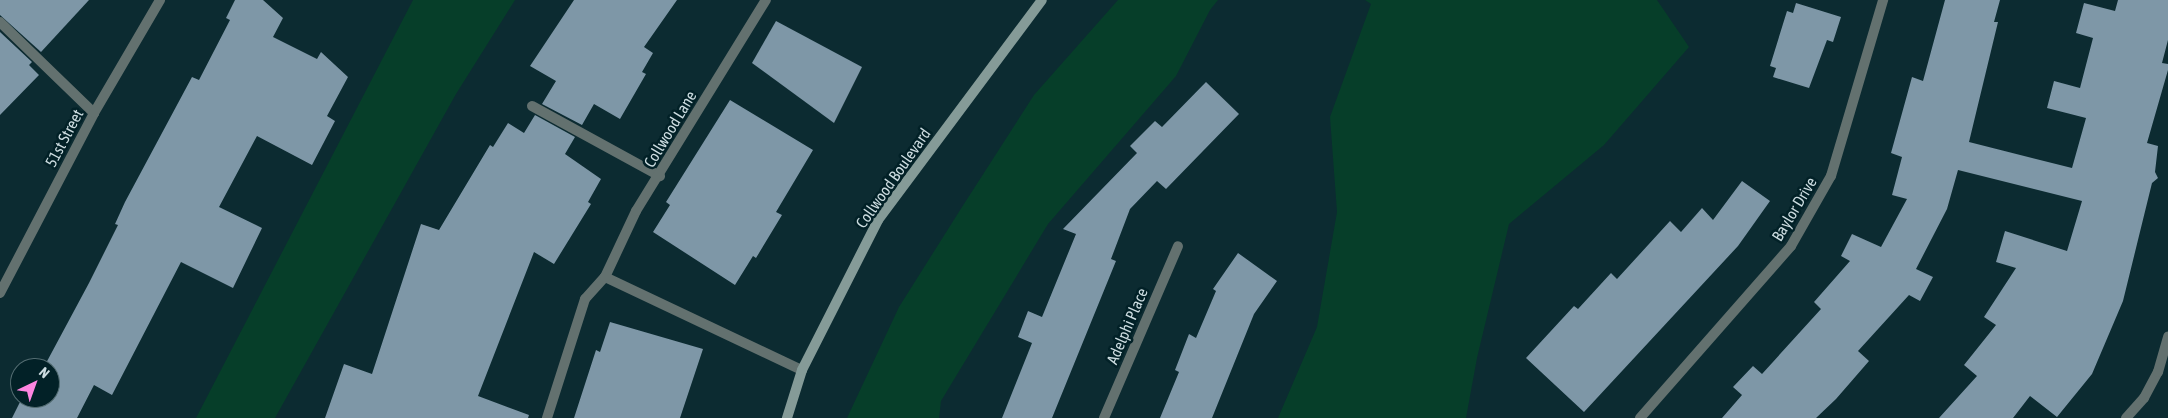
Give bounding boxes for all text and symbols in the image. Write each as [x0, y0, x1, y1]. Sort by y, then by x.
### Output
street label: Collwood Lane [640, 87, 700, 171]
street label: 51st Street [41, 106, 87, 170]
street label: Collwood Boulevard [851, 124, 935, 232]
street label: Baylor Drive [1767, 174, 1821, 244]
street label: Adelphi Place [1102, 285, 1152, 367]
north arrow [10, 358, 60, 408]
text: N [36, 364, 53, 381]

